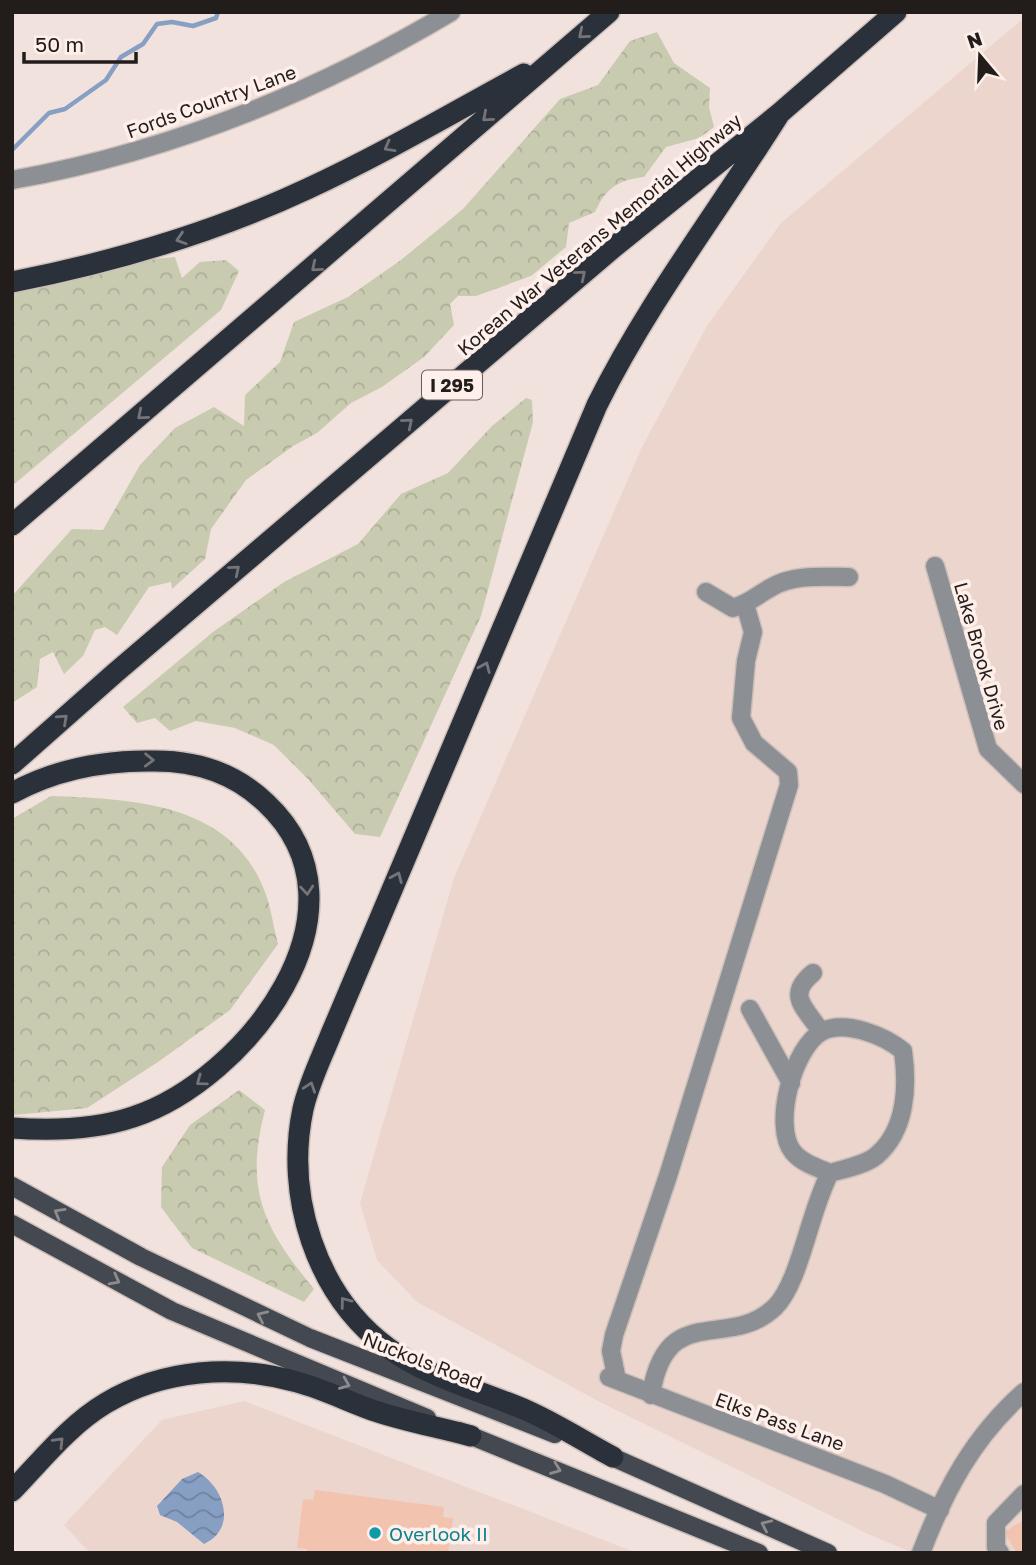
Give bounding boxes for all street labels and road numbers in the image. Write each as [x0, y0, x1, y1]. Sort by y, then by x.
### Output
street label: Fords Country Lane [123, 60, 299, 142]
street label: Korean War Veterans Memorial Highway [452, 108, 746, 360]
road number: I 295 [422, 370, 482, 400]
street label: Lake Brook Drive [950, 579, 1014, 733]
street label: Nuckols Road [360, 1327, 486, 1393]
street label: Elks Pass Lane [712, 1387, 848, 1455]

